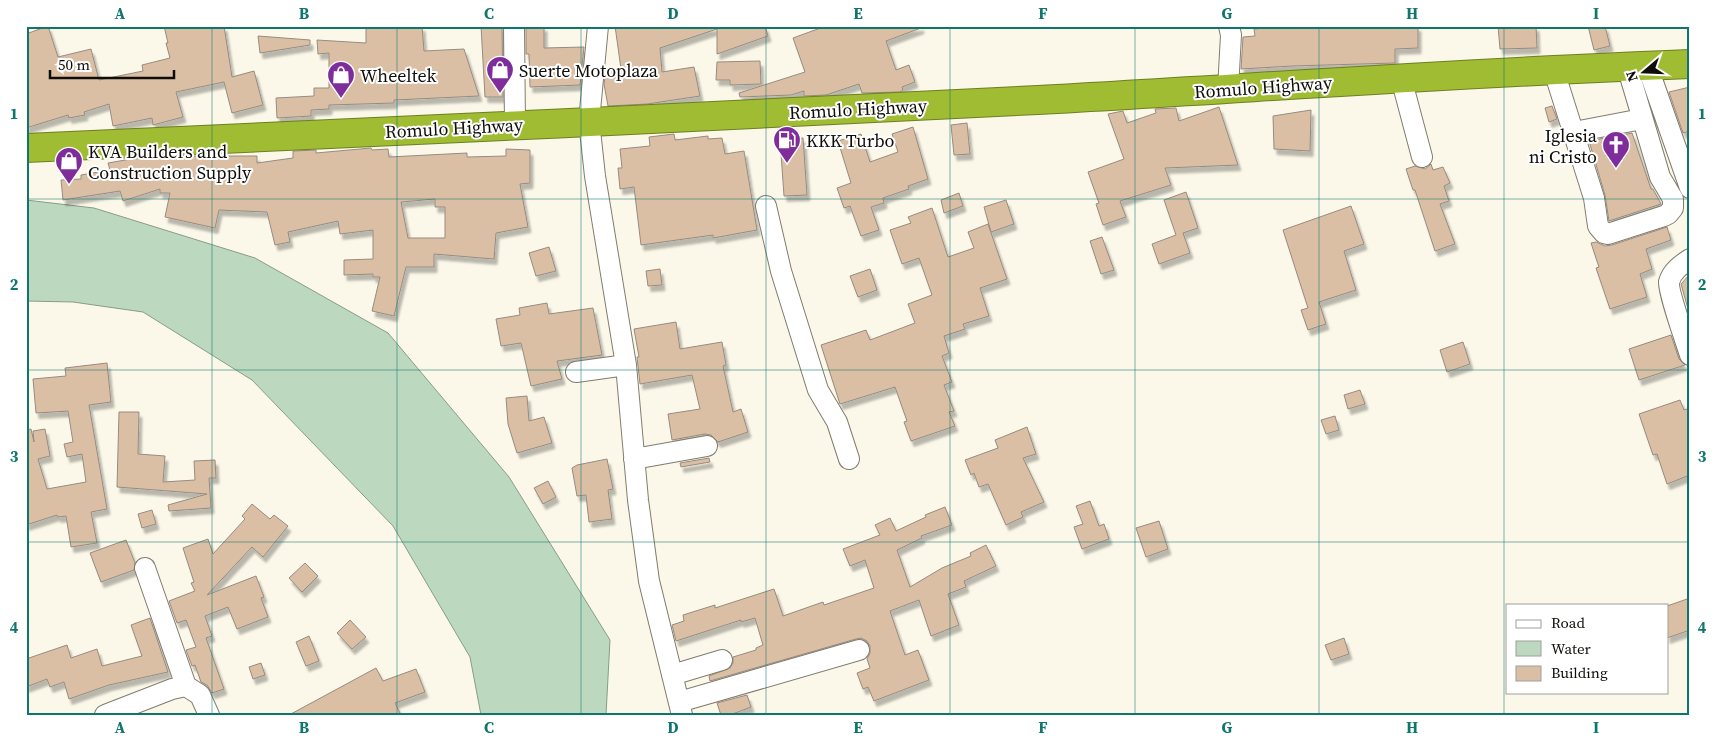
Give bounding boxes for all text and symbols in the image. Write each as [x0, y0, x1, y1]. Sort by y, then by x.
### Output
text: A [115, 2, 126, 24]
text: B [299, 2, 310, 24]
text: C [484, 2, 494, 24]
text: D [667, 2, 679, 24]
text: E [853, 2, 863, 24]
text: F [1038, 2, 1048, 24]
text: G [1222, 2, 1233, 24]
text: H [1406, 2, 1418, 24]
text: I [1593, 2, 1599, 24]
scale bar [50, 48, 174, 80]
north arrow [1618, 48, 1668, 98]
text: 50 m [58, 54, 90, 75]
shop icon: Suerte Motoplaza [485, 55, 515, 94]
place label: Suerte Motoplaza [519, 58, 659, 83]
shop icon: Wheeltek [326, 60, 356, 99]
place label: Wheeltek [360, 63, 437, 88]
text: N [1621, 68, 1643, 84]
street label: Romulo Highway [1193, 70, 1334, 104]
street label: Romulo Highway [788, 93, 928, 125]
text: 1 [10, 102, 18, 124]
text: 1 [1698, 102, 1706, 124]
street label: Romulo Highway [384, 112, 524, 144]
place label: Iglesia ni Cristo [1529, 123, 1598, 169]
fuel station icon: KKK Turbo [772, 125, 802, 164]
place label: KKK Turbo [806, 128, 895, 153]
church icon: Iglesia ni Cristo [1601, 130, 1631, 169]
place label: KVA Builders and Construction Supply [88, 139, 252, 185]
shop icon: KVA Builders and Construction Supply [54, 146, 84, 185]
text: 2 [10, 273, 19, 295]
text: 2 [1698, 273, 1707, 295]
text: 3 [10, 445, 19, 467]
text: 3 [1698, 445, 1707, 467]
legend [1506, 604, 1668, 694]
text: Road [1551, 612, 1585, 633]
text: 4 [10, 616, 19, 638]
text: 4 [1698, 616, 1707, 638]
text: Water [1551, 638, 1592, 659]
text: Building [1551, 662, 1608, 683]
text: A [115, 716, 126, 738]
text: B [299, 716, 310, 738]
text: C [484, 716, 494, 738]
text: D [667, 716, 679, 738]
text: E [853, 716, 863, 738]
text: F [1038, 716, 1048, 738]
text: G [1222, 716, 1233, 738]
text: H [1406, 716, 1418, 738]
text: I [1593, 716, 1599, 738]

